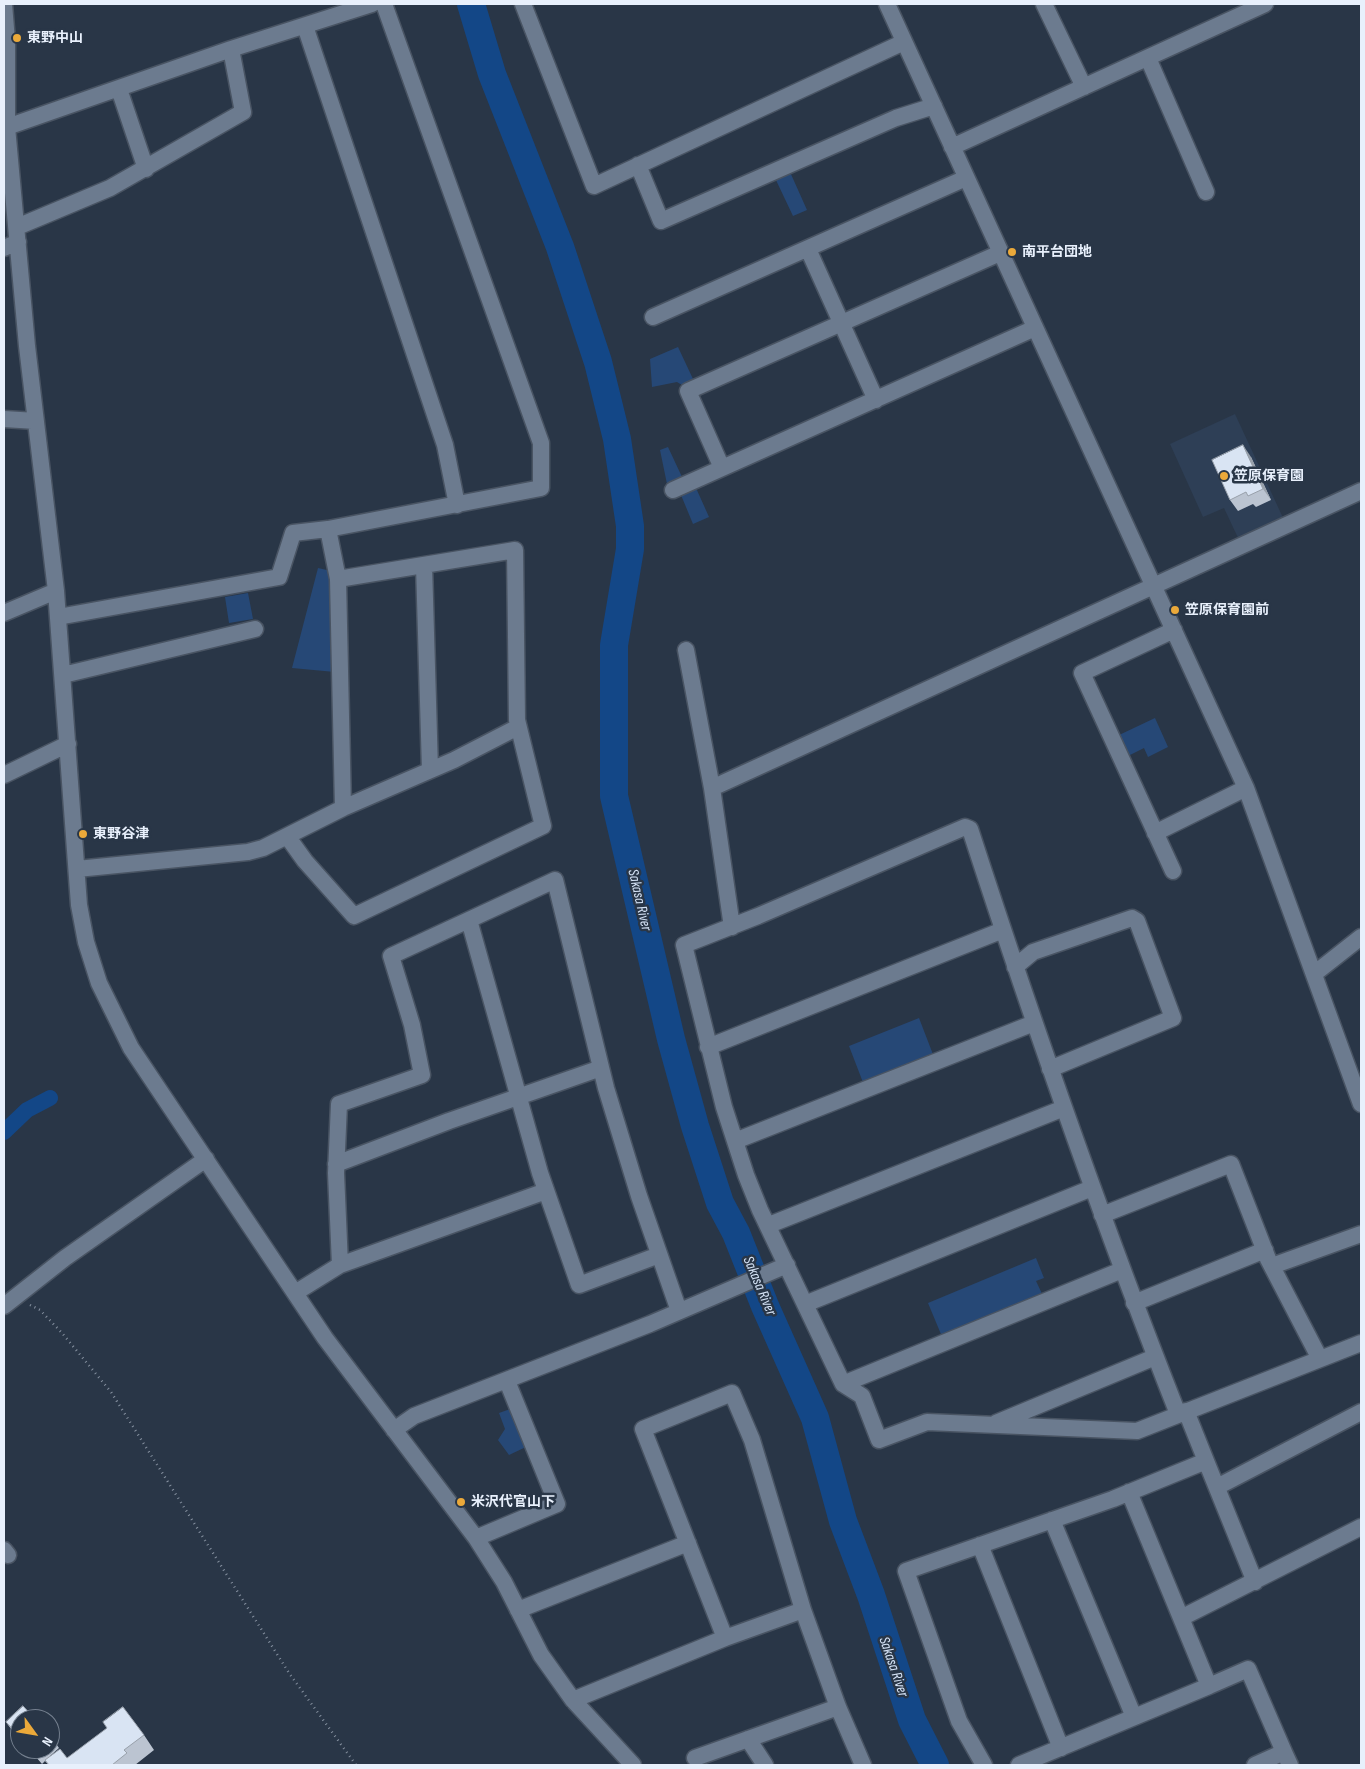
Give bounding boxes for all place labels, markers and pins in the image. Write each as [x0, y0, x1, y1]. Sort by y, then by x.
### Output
place label: 東野中山 [27, 30, 83, 46]
marker: 東野中山 [11, 32, 23, 44]
place label: 南平台団地 [1022, 244, 1092, 260]
marker: 南平台団地 [1006, 246, 1018, 258]
place label: 笠原保育園 [1234, 468, 1304, 484]
marker: 笠原保育園 [1218, 470, 1230, 482]
place label: 笠原保育園前 [1185, 602, 1269, 618]
marker: 笠原保育園前 [1169, 604, 1181, 616]
place label: 東野谷津 [93, 826, 149, 842]
marker: 東野谷津 [77, 828, 89, 840]
place label: 米沢代官山下 [471, 1494, 555, 1510]
marker: 米沢代官山下 [455, 1496, 467, 1508]

